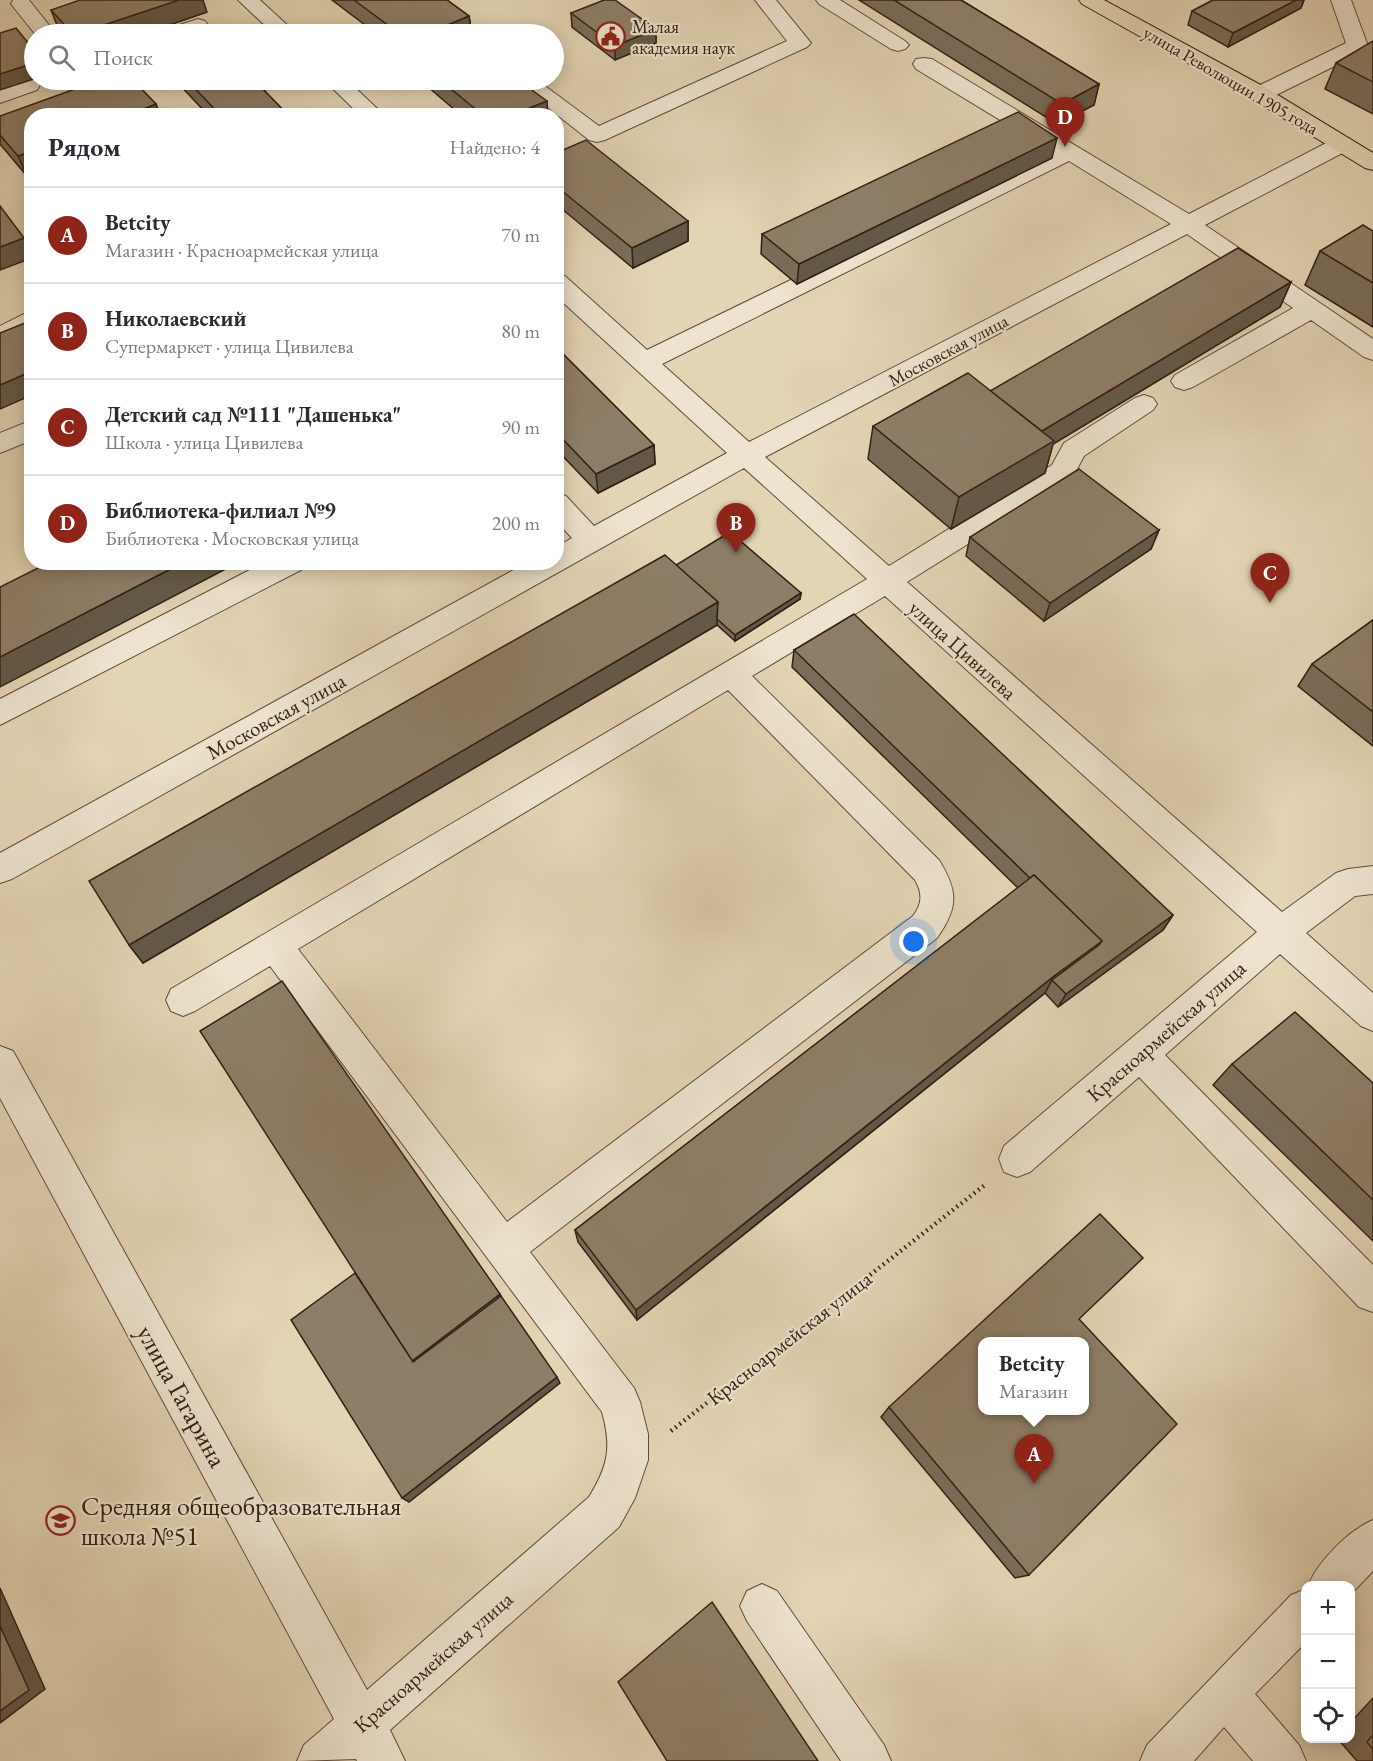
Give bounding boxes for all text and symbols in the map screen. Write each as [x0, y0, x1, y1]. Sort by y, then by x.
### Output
place label: Малая академия наук [632, 15, 736, 59]
public building icon: Малая академия наук [595, 20, 627, 52]
street label: улица Революции 1905 года [1139, 20, 1323, 140]
search box [24, 24, 564, 90]
icon: search [45, 41, 78, 74]
text: Поиск [93, 43, 153, 72]
pin: D [1046, 98, 1084, 147]
text: Рядом [48, 130, 121, 164]
text: Найдено: 4 [449, 134, 540, 160]
text: Betcity [105, 208, 171, 237]
text: A [60, 222, 75, 248]
text: 70 m [501, 222, 540, 248]
text: Магазин · Красноармейская улица [105, 237, 379, 263]
text: Николаевский [105, 304, 246, 333]
street label: Московская улица [884, 308, 1013, 391]
text: B [61, 318, 74, 344]
text: 80 m [501, 318, 540, 344]
text: Супермаркет · улица Цивилева [105, 333, 354, 359]
text: Детский сад №111 "Дашенька" [105, 400, 401, 429]
text: C [60, 414, 75, 440]
text: 90 m [501, 414, 540, 440]
text: Школа · улица Цивилева [105, 429, 304, 455]
text: Библиотека-филиал №9 [105, 496, 336, 525]
pin: B [716, 504, 756, 553]
text: D [60, 510, 75, 536]
text: 200 m [492, 510, 540, 536]
text: Библиотека · Московская улица [105, 525, 359, 551]
pin: C [1250, 554, 1290, 603]
street label: улица Цивилева [903, 594, 1023, 706]
street label: Московская улица [202, 666, 351, 765]
your location [899, 927, 928, 956]
street label: Красноармейская улица [1081, 954, 1252, 1108]
street label: Красноармейская улица [701, 1265, 878, 1411]
street label: улица Гагарина [129, 1319, 235, 1474]
popup [978, 1337, 1089, 1415]
text: Betcity [999, 1349, 1065, 1378]
text: Магазин [999, 1378, 1068, 1404]
pin: A [1014, 1434, 1054, 1484]
place label: Средняя общеобразовательная школа №51 [81, 1489, 401, 1553]
school or university icon: Средняя общеобразовательная школа №51 [44, 1505, 76, 1537]
map controls [1301, 1581, 1355, 1743]
button: + [1301, 1581, 1355, 1635]
street label: Красноармейская улица [348, 1585, 519, 1739]
button: − [1301, 1635, 1355, 1689]
button: locate [1301, 1689, 1355, 1743]

